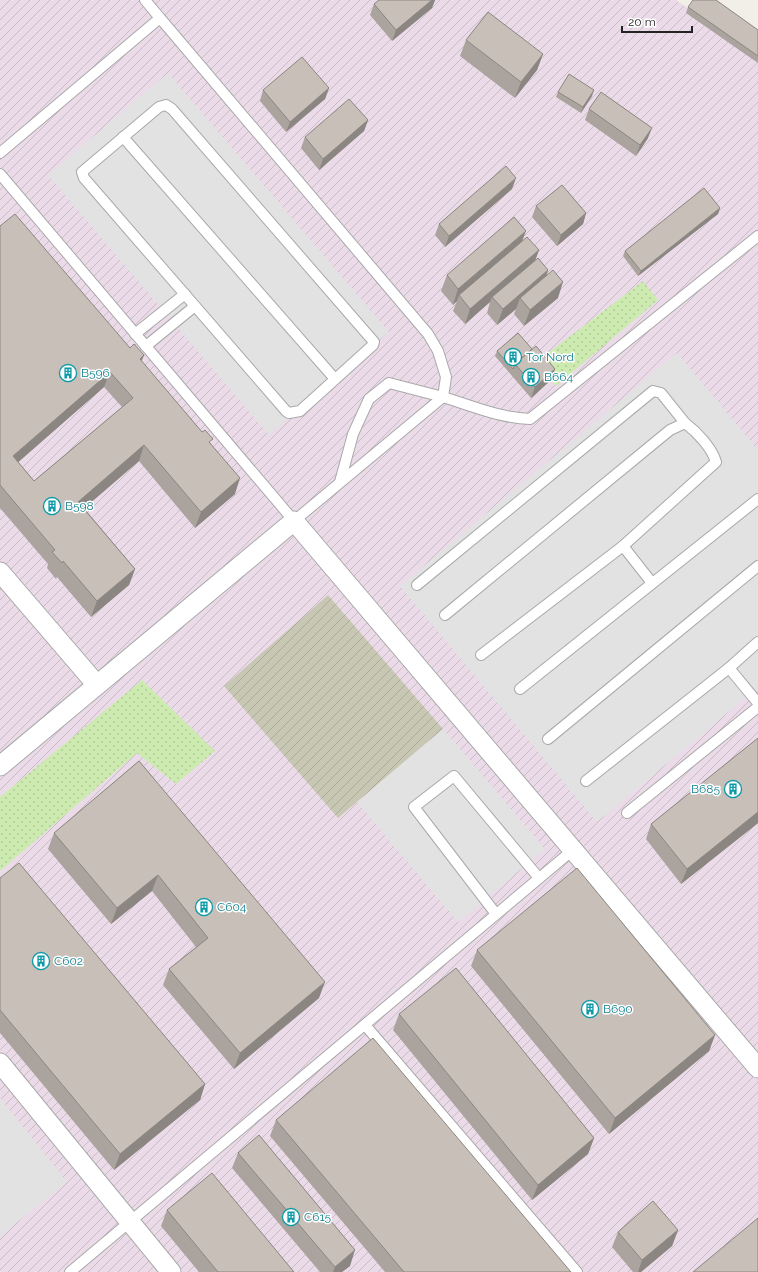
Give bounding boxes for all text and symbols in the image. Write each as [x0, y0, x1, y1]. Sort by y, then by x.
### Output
scale bar [622, 8, 692, 34]
text: 20 m [628, 15, 656, 29]
building icon: Tor Nord [503, 347, 523, 367]
place label: Tor Nord [526, 350, 574, 364]
building icon: B596 [58, 363, 78, 383]
place label: B596 [81, 366, 110, 380]
building icon: B664 [521, 367, 541, 387]
place label: B664 [544, 370, 573, 384]
building icon: B598 [42, 496, 62, 516]
place label: B598 [65, 499, 94, 513]
building icon: B685 [723, 779, 743, 799]
place label: B685 [691, 782, 720, 796]
building icon: C604 [194, 897, 214, 917]
place label: C604 [217, 900, 247, 914]
building icon: C602 [31, 951, 51, 971]
place label: C602 [54, 954, 83, 968]
building icon: B690 [580, 999, 600, 1019]
place label: B690 [603, 1002, 633, 1016]
building icon: C615 [281, 1207, 301, 1227]
place label: C615 [304, 1210, 332, 1224]

